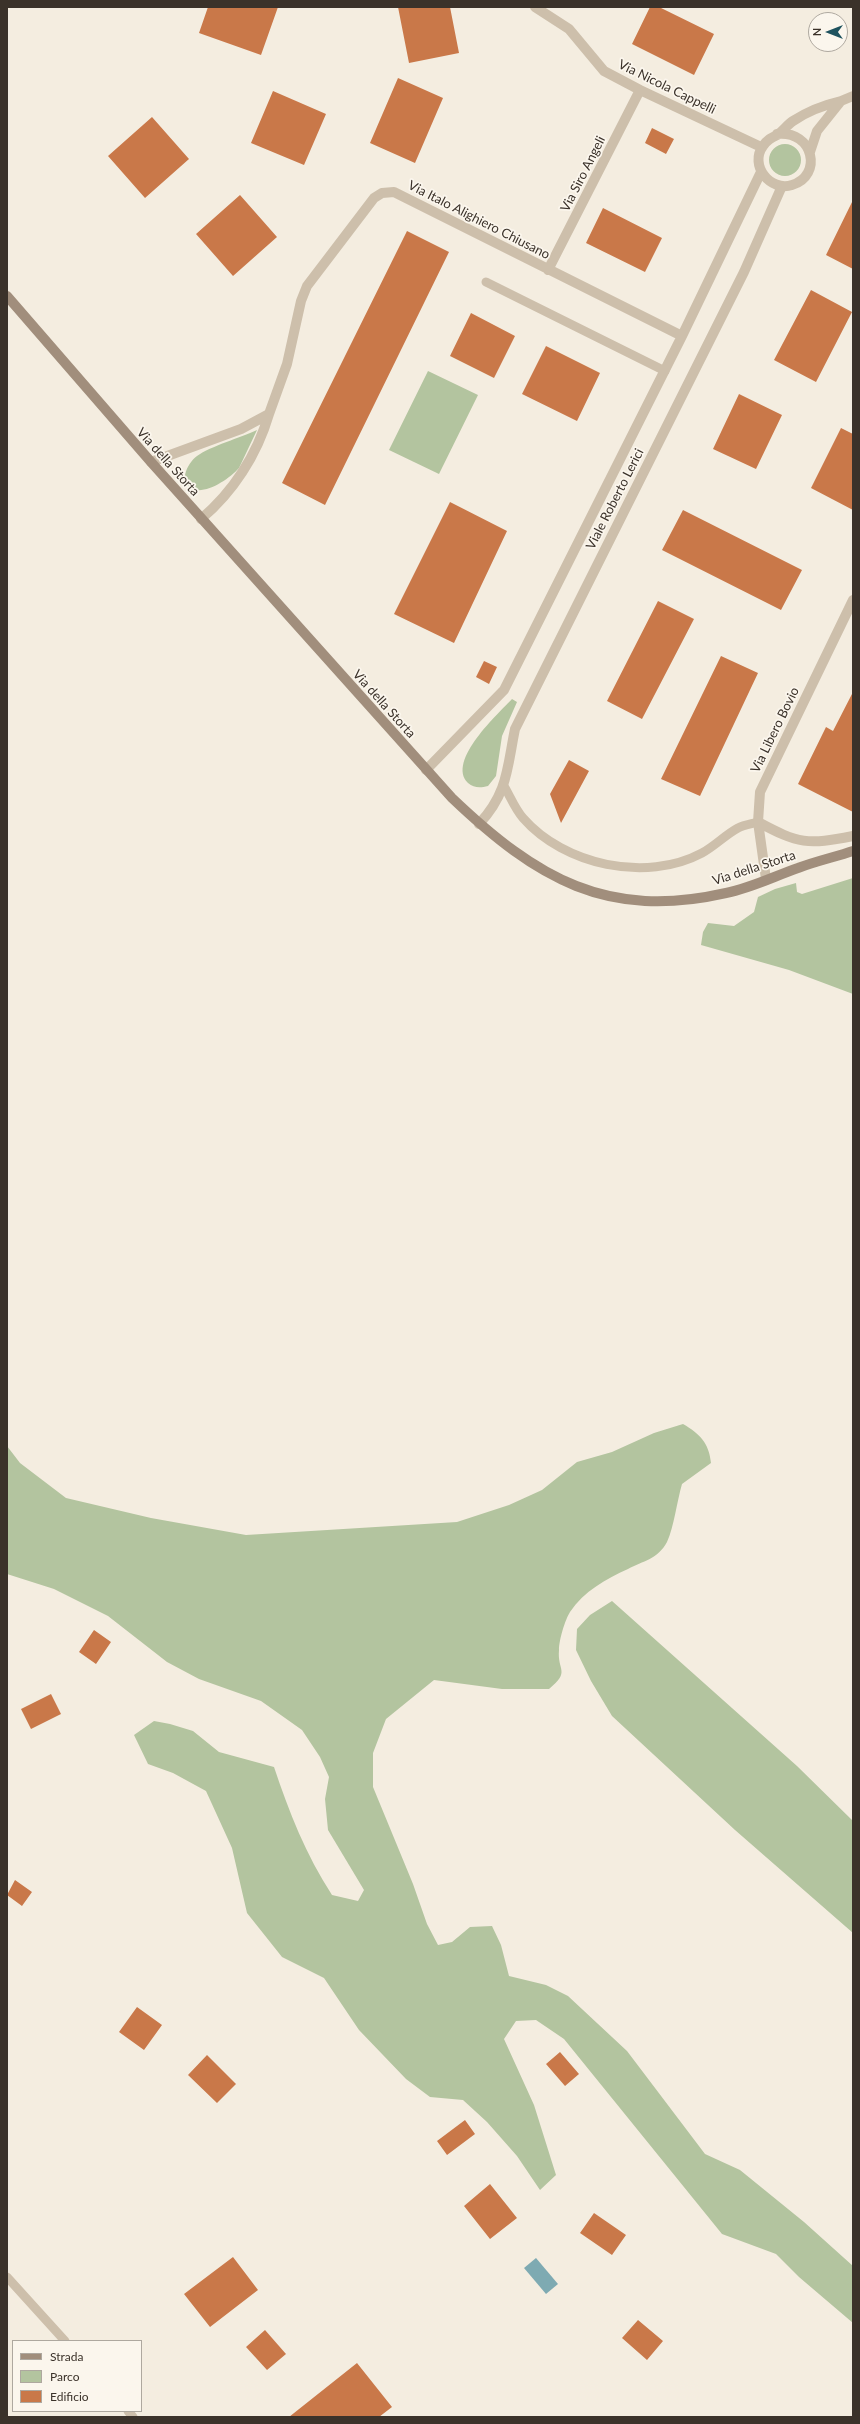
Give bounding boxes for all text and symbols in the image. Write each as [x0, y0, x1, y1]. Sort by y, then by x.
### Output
north arrow [808, 12, 848, 52]
text: N [810, 28, 823, 36]
street label: Via Nicola Cappelli [616, 57, 718, 117]
street label: Via Siro Angeli [557, 134, 609, 214]
street label: Via Italo Alighiero Chiusano [405, 177, 553, 263]
street label: Via della Storta [133, 425, 203, 499]
street label: Viale Roberto Lerici [583, 446, 647, 552]
street label: Via della Storta [349, 667, 419, 741]
street label: Via Libero Bovio [747, 685, 803, 775]
street label: Via della Storta [711, 847, 797, 889]
legend [12, 2340, 142, 2412]
text: Strada [50, 2349, 83, 2364]
text: Parco [50, 2369, 80, 2384]
text: Edificio [50, 2389, 89, 2404]

